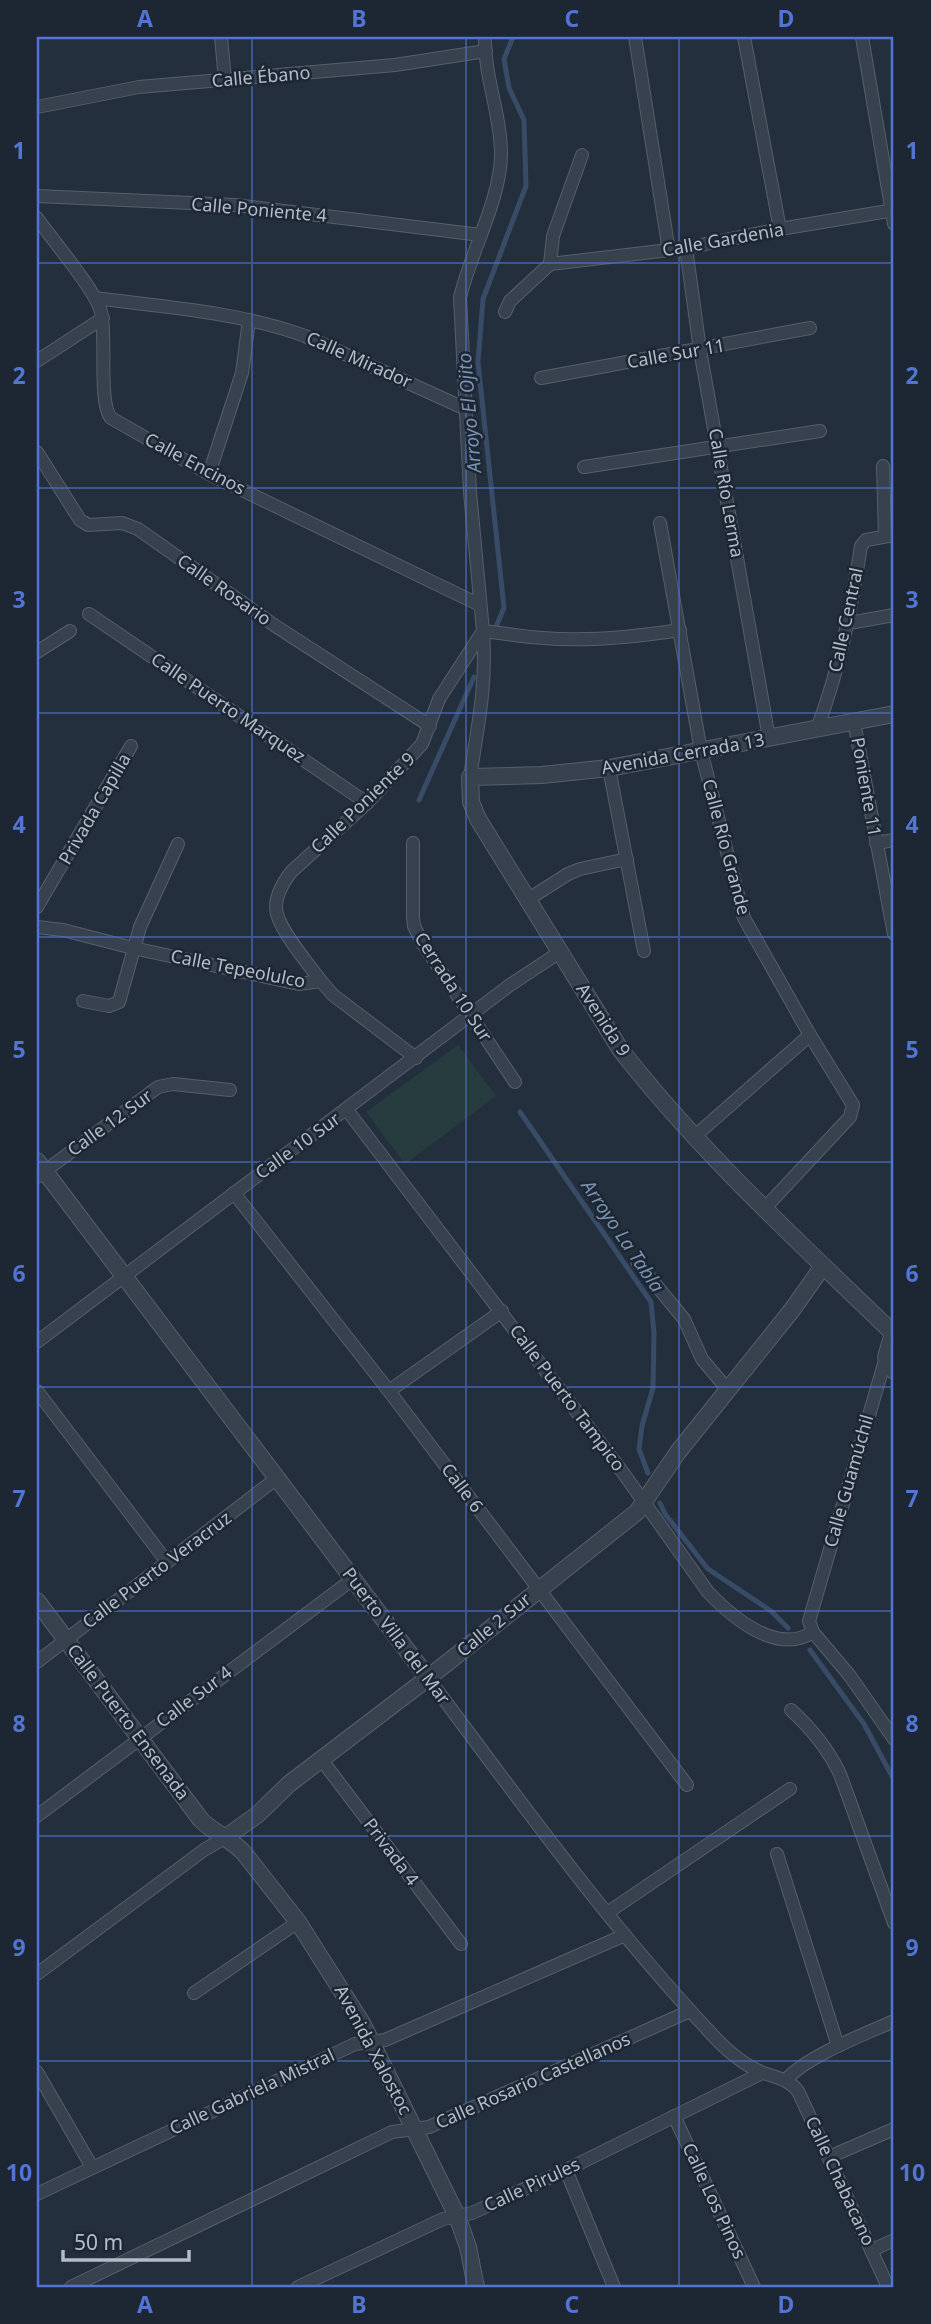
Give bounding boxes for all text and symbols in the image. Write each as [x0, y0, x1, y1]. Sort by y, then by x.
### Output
text: A [137, 2, 153, 34]
text: B [351, 2, 367, 34]
text: C [565, 2, 580, 34]
text: D [778, 2, 794, 34]
street label: Calle Ébano [211, 60, 311, 92]
text: 1 [12, 134, 26, 166]
text: 1 [905, 134, 919, 166]
street label: Calle Poniente 4 [190, 191, 328, 227]
street label: Calle Gardenia [660, 217, 785, 262]
street label: Calle Mirador [303, 325, 416, 393]
street label: Calle Sur 11 [625, 333, 727, 373]
water label: Arroyo El Ojito [451, 352, 487, 476]
text: 2 [12, 359, 26, 391]
text: 2 [905, 359, 919, 391]
street label: Calle Río Lerma [704, 426, 750, 559]
street label: Calle Encinos [141, 427, 250, 500]
street label: Calle Rosario [173, 548, 276, 630]
street label: Calle Central [822, 565, 868, 674]
text: 3 [12, 583, 26, 615]
text: 3 [905, 583, 919, 615]
street label: Calle Puerto Marquez [147, 647, 310, 768]
street label: Avenida Cerrada 13 [599, 727, 766, 779]
street label: Poniente 11 [846, 735, 888, 839]
street label: Calle Poniente 9 [305, 746, 420, 858]
street label: Privada Capilla [53, 749, 136, 868]
street label: Calle Río Grande [697, 776, 757, 917]
text: 4 [12, 808, 26, 840]
text: 4 [905, 808, 919, 840]
street label: Cerrada 10 Sur [410, 927, 498, 1046]
street label: Calle Tepeolulco [169, 943, 308, 993]
street label: Avenida 9 [571, 978, 636, 1061]
text: 5 [12, 1033, 26, 1065]
text: 5 [905, 1033, 919, 1065]
street label: Calle 12 Sur [62, 1083, 157, 1161]
street label: Calle 10 Sur [250, 1106, 345, 1184]
water label: Arroyo La Tabla [575, 1173, 670, 1298]
text: 6 [12, 1257, 26, 1289]
text: 6 [905, 1257, 919, 1289]
street label: Calle Puerto Tampico [505, 1319, 631, 1476]
street label: Calle Guamúchil [818, 1412, 878, 1550]
street label: Calle 6 [436, 1458, 489, 1517]
text: 7 [12, 1482, 26, 1514]
text: 7 [905, 1482, 919, 1514]
street label: Calle Puerto Veracruz [77, 1505, 236, 1633]
street label: Puerto Villa del Mar [337, 1562, 457, 1709]
street label: Calle 2 Sur [451, 1587, 536, 1662]
street label: Calle Puerto Ensenada [62, 1638, 195, 1804]
street label: Calle Sur 4 [151, 1660, 236, 1733]
text: 8 [12, 1707, 26, 1739]
text: 8 [905, 1707, 919, 1739]
street label: Privada 4 [359, 1813, 425, 1890]
text: 9 [12, 1931, 26, 1963]
text: 9 [905, 1931, 919, 1963]
street label: Avenida Xalostoc [330, 1981, 418, 2119]
street label: Calle Rosario Castellanos [431, 2026, 634, 2134]
street label: Calle Gabriela Mistral [165, 2042, 338, 2140]
street label: Calle Chabacano [800, 2112, 881, 2249]
street label: Calle Los Pinos [678, 2139, 752, 2262]
street label: Calle Pirules [480, 2151, 583, 2217]
text: 10 [6, 2156, 32, 2188]
text: 10 [899, 2156, 925, 2188]
scale bar [63, 2219, 189, 2263]
text: 50 m [74, 2228, 123, 2256]
text: A [137, 2288, 153, 2320]
text: B [351, 2288, 367, 2320]
text: C [565, 2288, 580, 2320]
text: D [778, 2288, 794, 2320]

